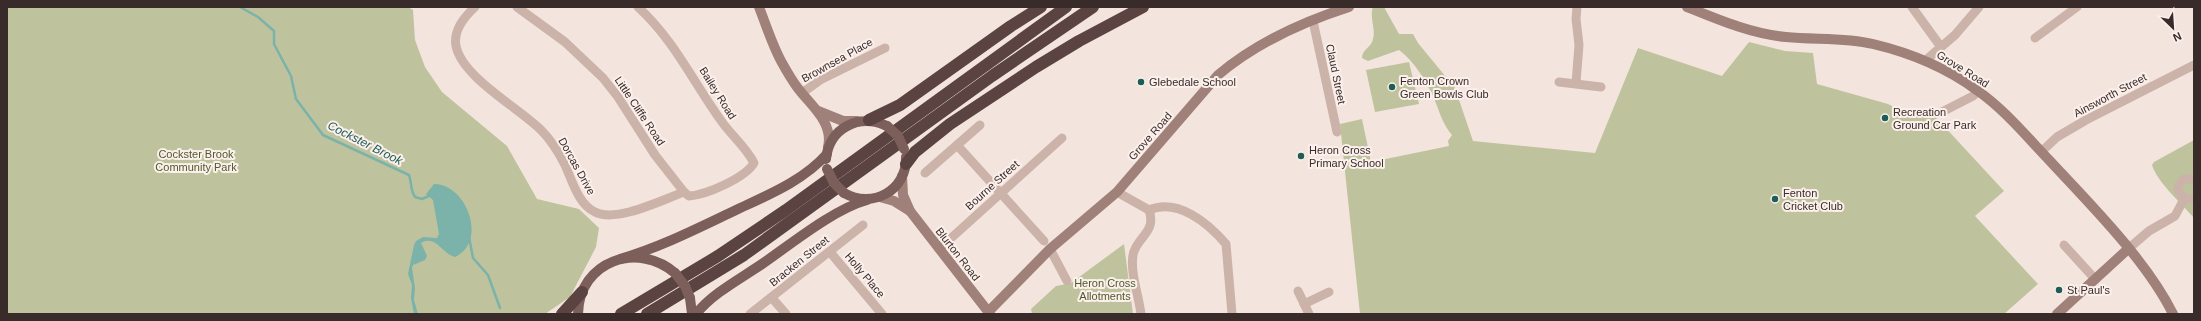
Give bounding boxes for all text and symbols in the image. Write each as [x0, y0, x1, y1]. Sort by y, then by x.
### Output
north arrow [2153, 8, 2193, 48]
text: N [2171, 30, 2183, 44]
street label: Brownsea Place [799, 35, 875, 85]
street label: Claud Street [1324, 43, 1348, 105]
street label: Grove Road [1935, 48, 1991, 90]
street label: Bailey Road [697, 65, 739, 121]
street label: Ainsworth Street [2072, 71, 2148, 119]
street label: Little Cliffe Road [613, 74, 667, 148]
place label: Fenton Crown Green Bowls Club [1400, 75, 1489, 100]
place label: Glebedale School [1149, 76, 1236, 88]
marker: Glebedale School [1136, 77, 1146, 87]
marker: Fenton Crown Green Bowls Club [1387, 82, 1397, 92]
place label: Recreation Ground Car Park [1893, 106, 1977, 131]
street label: Grove Road [1126, 110, 1174, 162]
marker: Recreation Ground Car Park [1880, 113, 1890, 123]
water label: Cockster Brook [325, 118, 406, 168]
street label: Dorcas Drive [556, 135, 598, 197]
place label: Heron Cross Primary School [1309, 144, 1384, 169]
park label: Cockster Brook Community Park [155, 148, 237, 173]
marker: Heron Cross Primary School [1296, 151, 1306, 161]
street label: Bourne Street [963, 158, 1021, 212]
place label: Fenton Cricket Club [1783, 187, 1843, 212]
marker: Fenton Cricket Club [1770, 194, 1780, 204]
street label: Blurton Road [934, 225, 982, 283]
street label: Bracken Street [767, 233, 831, 289]
street label: Holly Place [843, 250, 887, 300]
park label: Heron Cross Allotments [1074, 277, 1136, 302]
place label: St Paul's [2067, 284, 2111, 296]
marker: St Paul's [2054, 285, 2064, 295]

